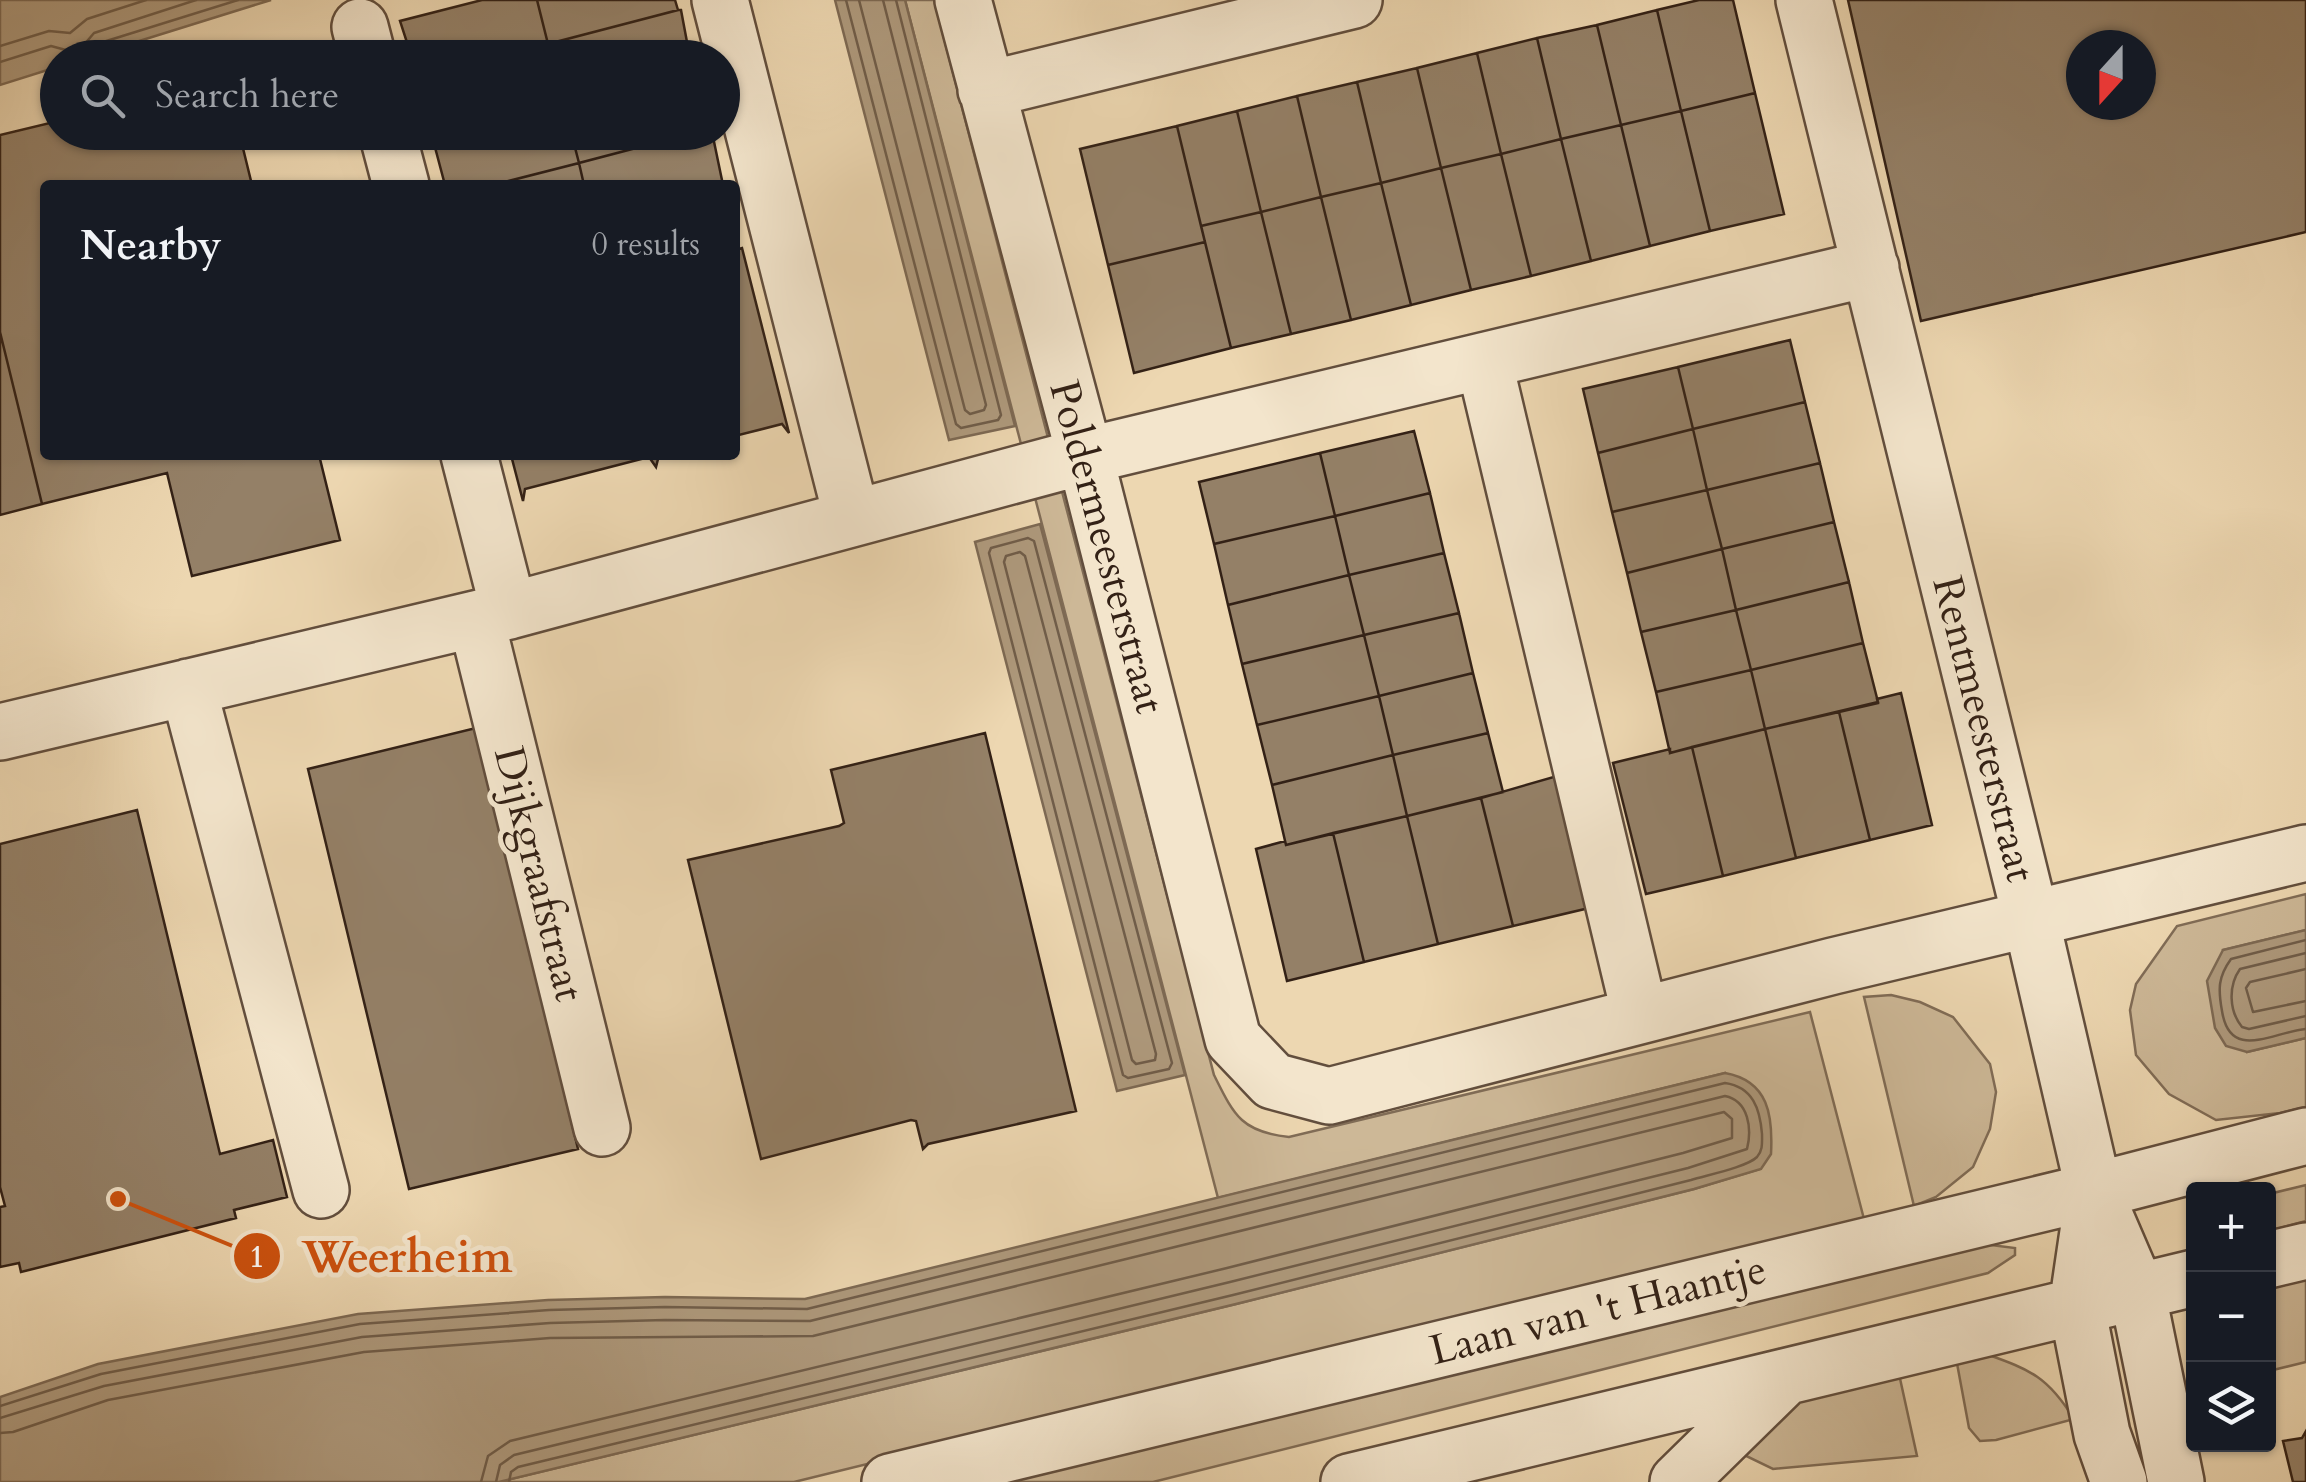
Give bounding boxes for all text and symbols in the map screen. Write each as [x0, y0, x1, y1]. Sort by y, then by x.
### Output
north arrow [2066, 30, 2156, 120]
search box [40, 40, 740, 150]
icon: search [75, 68, 130, 123]
text: Search here [155, 69, 339, 121]
text: Nearby [80, 217, 222, 274]
text: 0 results [592, 223, 700, 267]
street label: Poldermeesterstraat [1035, 374, 1179, 720]
street label: Rentmeesterstraat [1918, 570, 2050, 888]
street label: Dijkgraafstraat [480, 741, 598, 1007]
map controls [2186, 1182, 2276, 1452]
button: + [2186, 1182, 2276, 1272]
callout: Weerheim [232, 1219, 532, 1294]
text: Weerheim [301, 1227, 513, 1288]
text: 1 [249, 1237, 265, 1278]
street label: Laan van 't Haantje [1424, 1241, 1772, 1379]
button: − [2186, 1272, 2276, 1362]
button: layers [2186, 1362, 2276, 1452]

